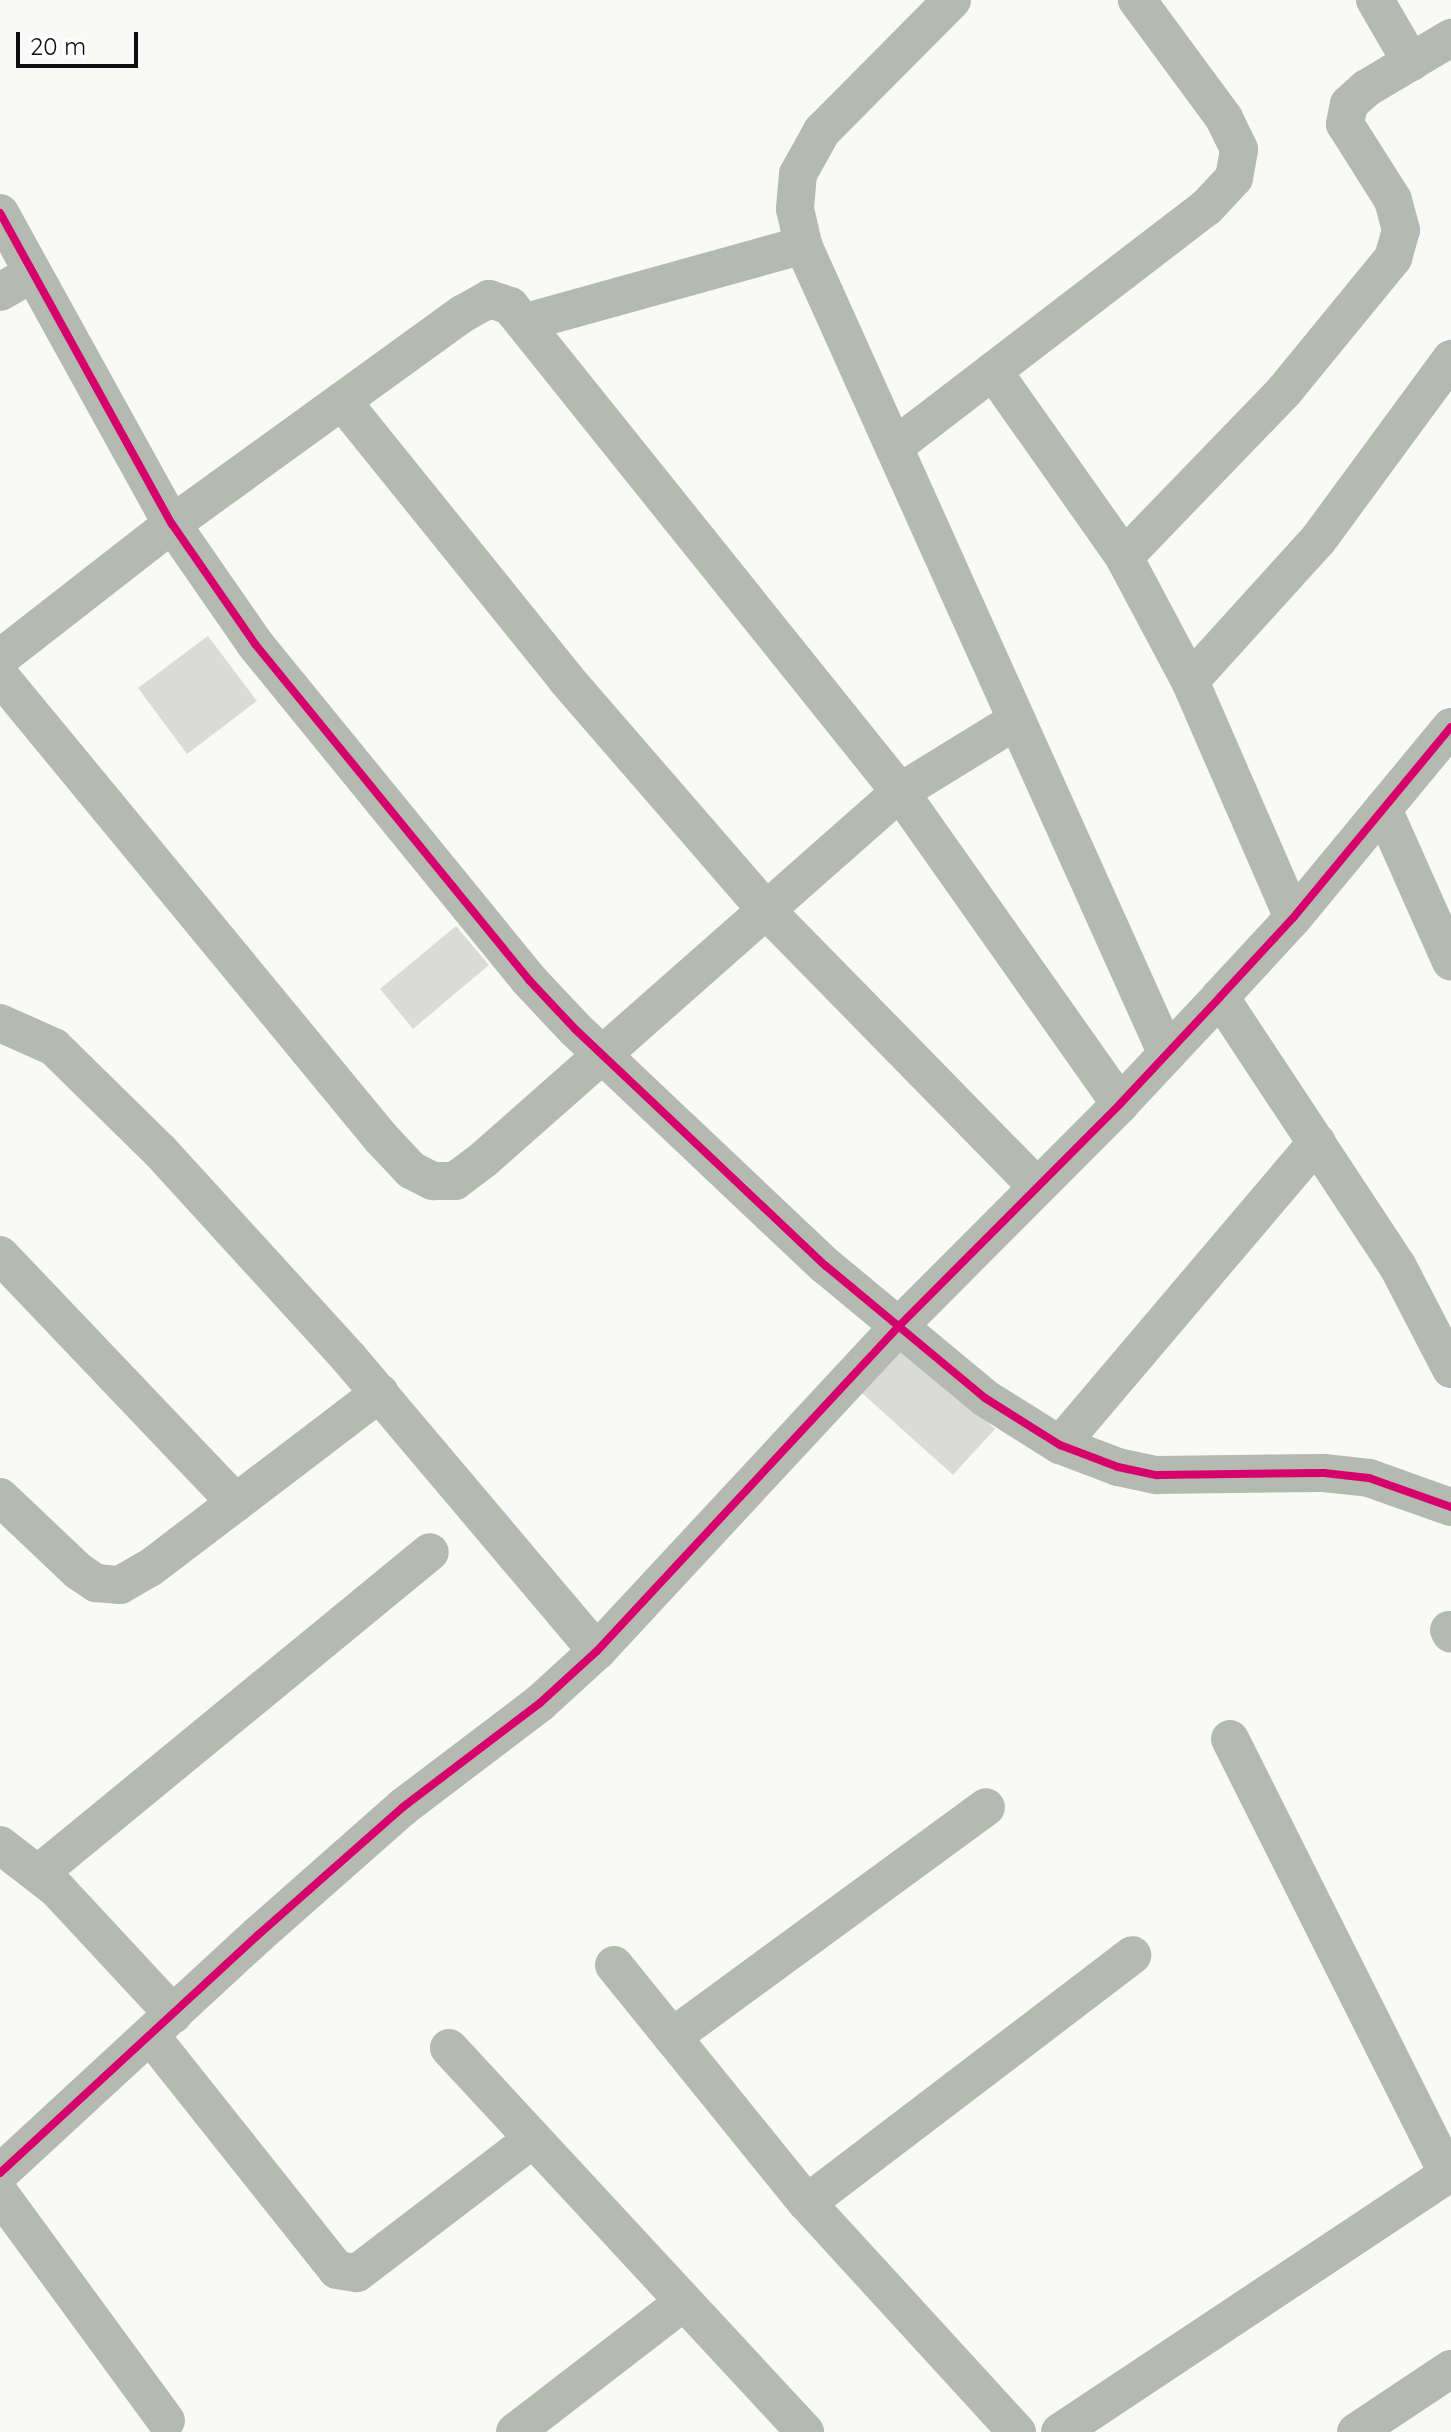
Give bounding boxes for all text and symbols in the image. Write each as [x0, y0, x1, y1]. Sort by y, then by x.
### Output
scale bar [20, 16, 142, 66]
text: 20 m [30, 31, 86, 61]

